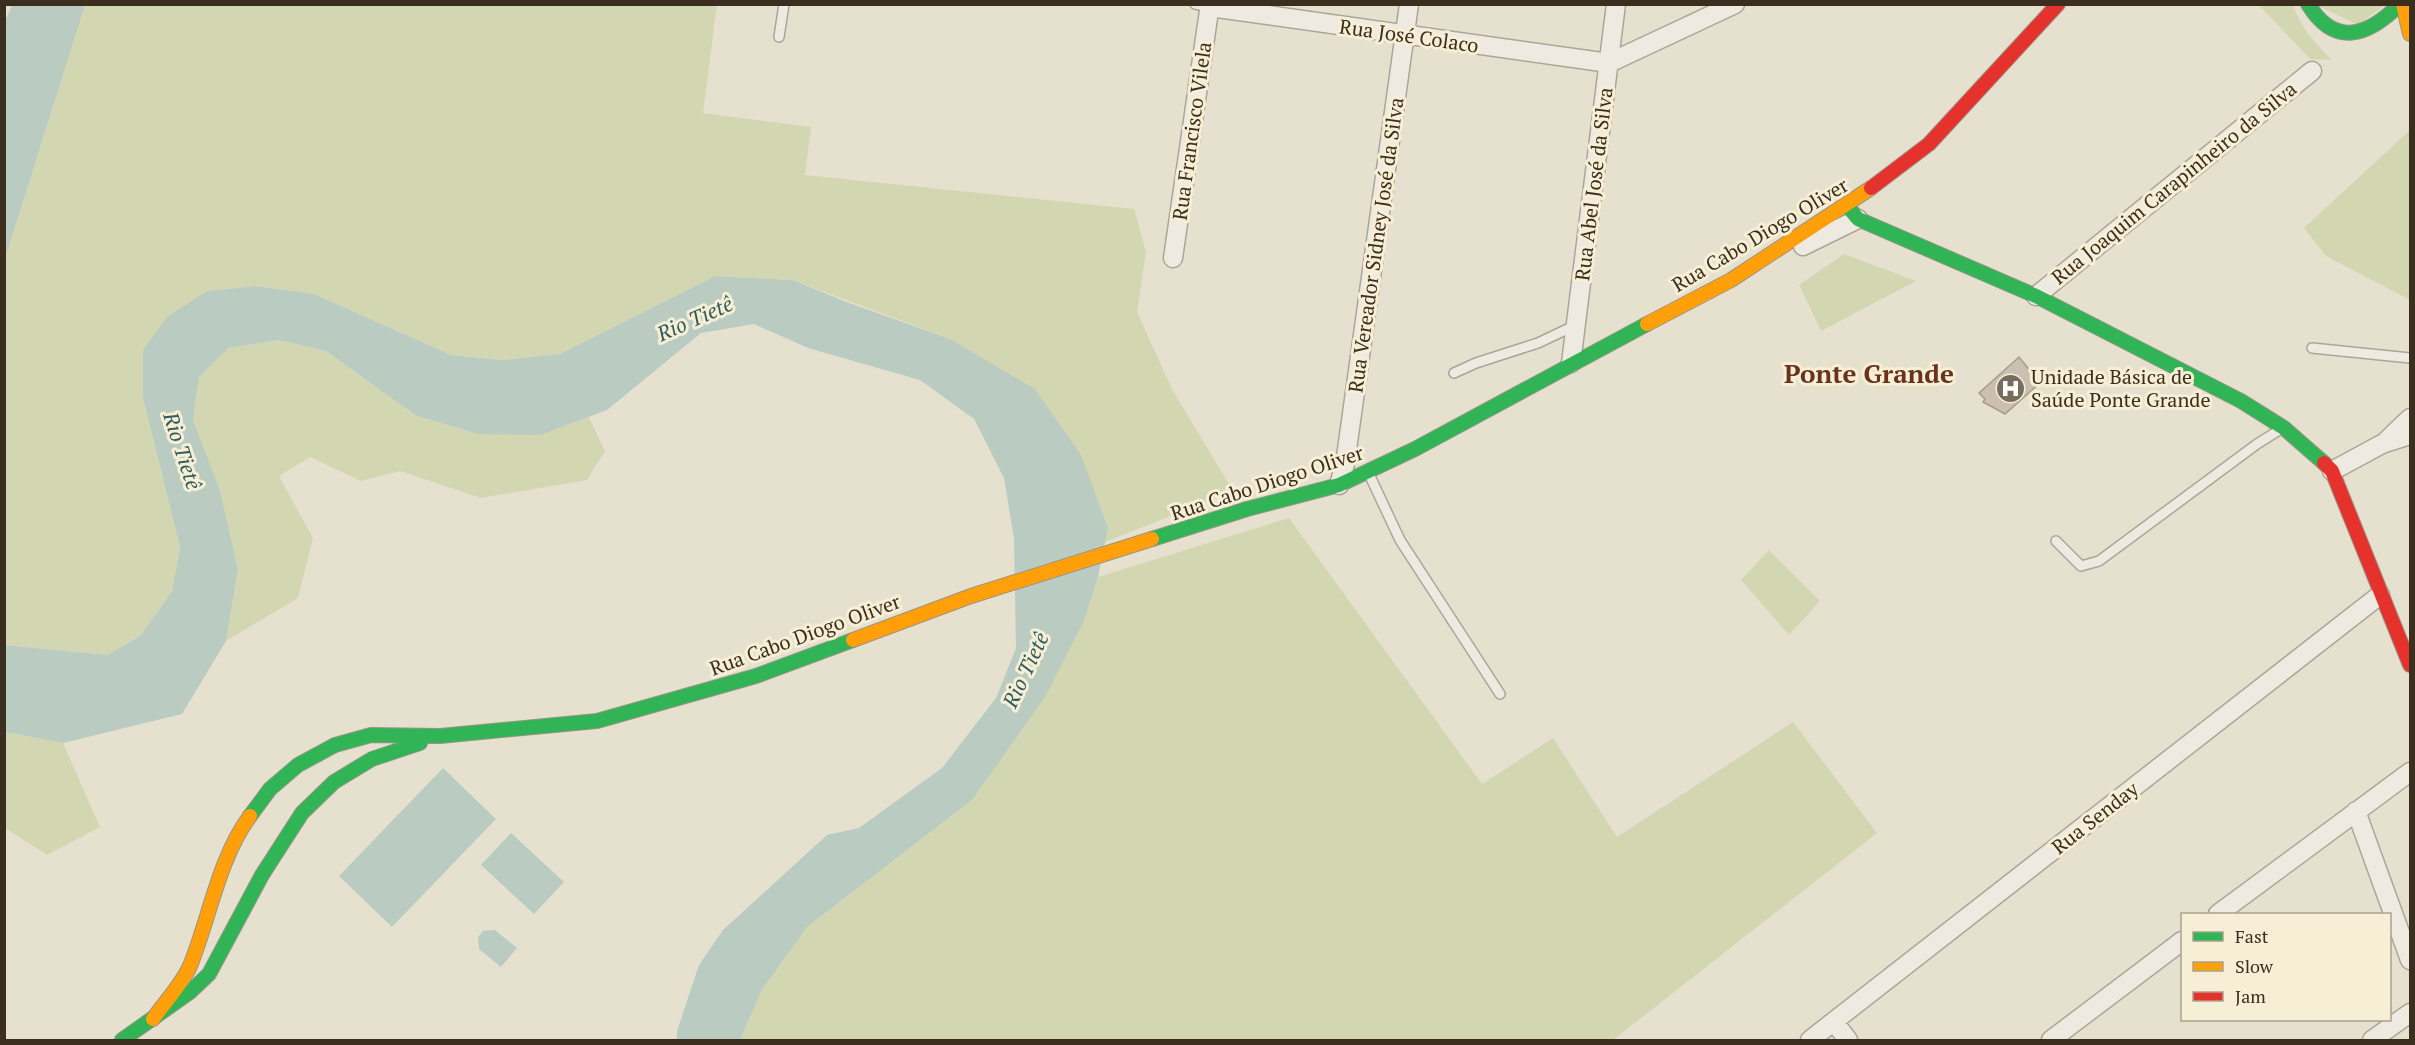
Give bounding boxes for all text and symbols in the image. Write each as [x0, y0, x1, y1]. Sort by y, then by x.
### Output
street label: Rua José Colaco [1338, 12, 1480, 59]
street label: Rua Francisco Vilela [1166, 40, 1217, 222]
street label: Rua Joaquim Carapinheiro da Silva [2045, 75, 2302, 290]
street label: Rua Abel José da Silva [1568, 86, 1619, 282]
street label: Rua Vereador Sidney José da Silva [1341, 96, 1410, 394]
street label: Rua Cabo Diogo Oliver [1667, 171, 1853, 298]
water label: Rio Tietê [651, 289, 737, 348]
district label: Ponte Grande [1784, 356, 1954, 390]
place label: Unidade Básica de Saúde Ponte Grande [2031, 363, 2211, 413]
hospital icon: Unidade Básica de Saúde Ponte Grande [1994, 372, 2026, 404]
water label: Rio Tietê [157, 407, 209, 493]
street label: Rua Cabo Diogo Oliver [1167, 439, 1367, 526]
street label: Rua Cabo Diogo Oliver [706, 587, 904, 682]
water label: Rio Tietê [995, 627, 1055, 713]
street label: Rua Senday [2046, 775, 2144, 860]
legend [2181, 913, 2391, 1021]
text: Fast [2235, 924, 2269, 948]
text: Slow [2235, 954, 2274, 978]
text: Jam [2235, 984, 2266, 1008]

